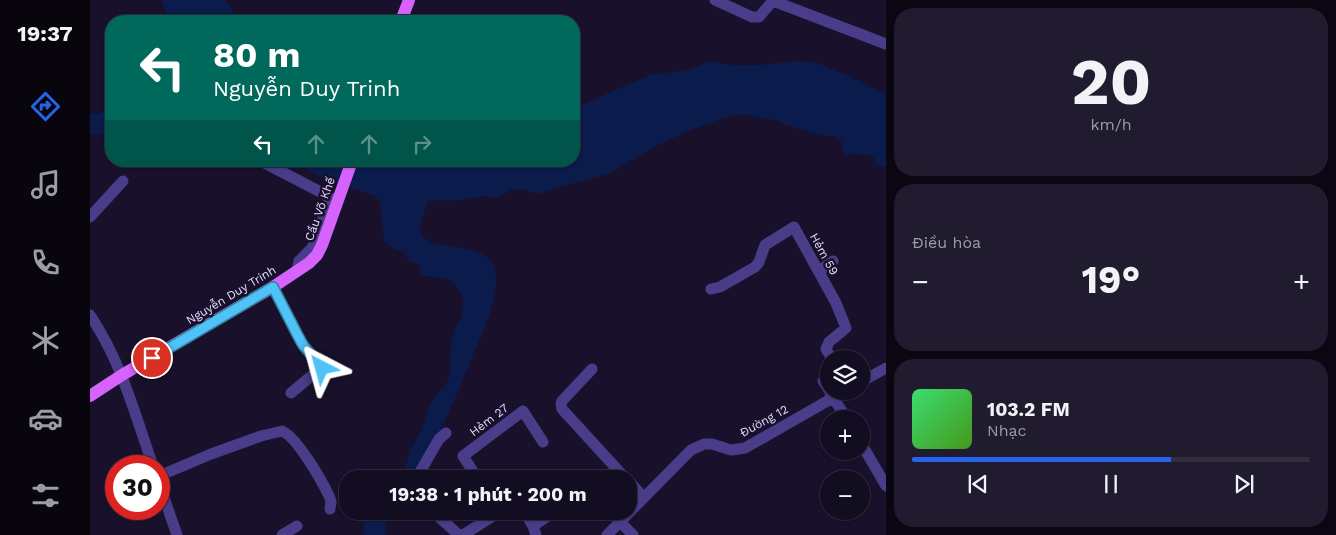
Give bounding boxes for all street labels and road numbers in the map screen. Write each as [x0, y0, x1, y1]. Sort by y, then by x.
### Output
street label: Cầu Võ Khế [302, 175, 338, 243]
street label: Hẻm 59 [807, 231, 841, 277]
street label: Nguyễn Duy Trinh [184, 263, 278, 327]
street label: Hẻm 27 [467, 401, 511, 439]
street label: Đường 12 [738, 402, 790, 440]

